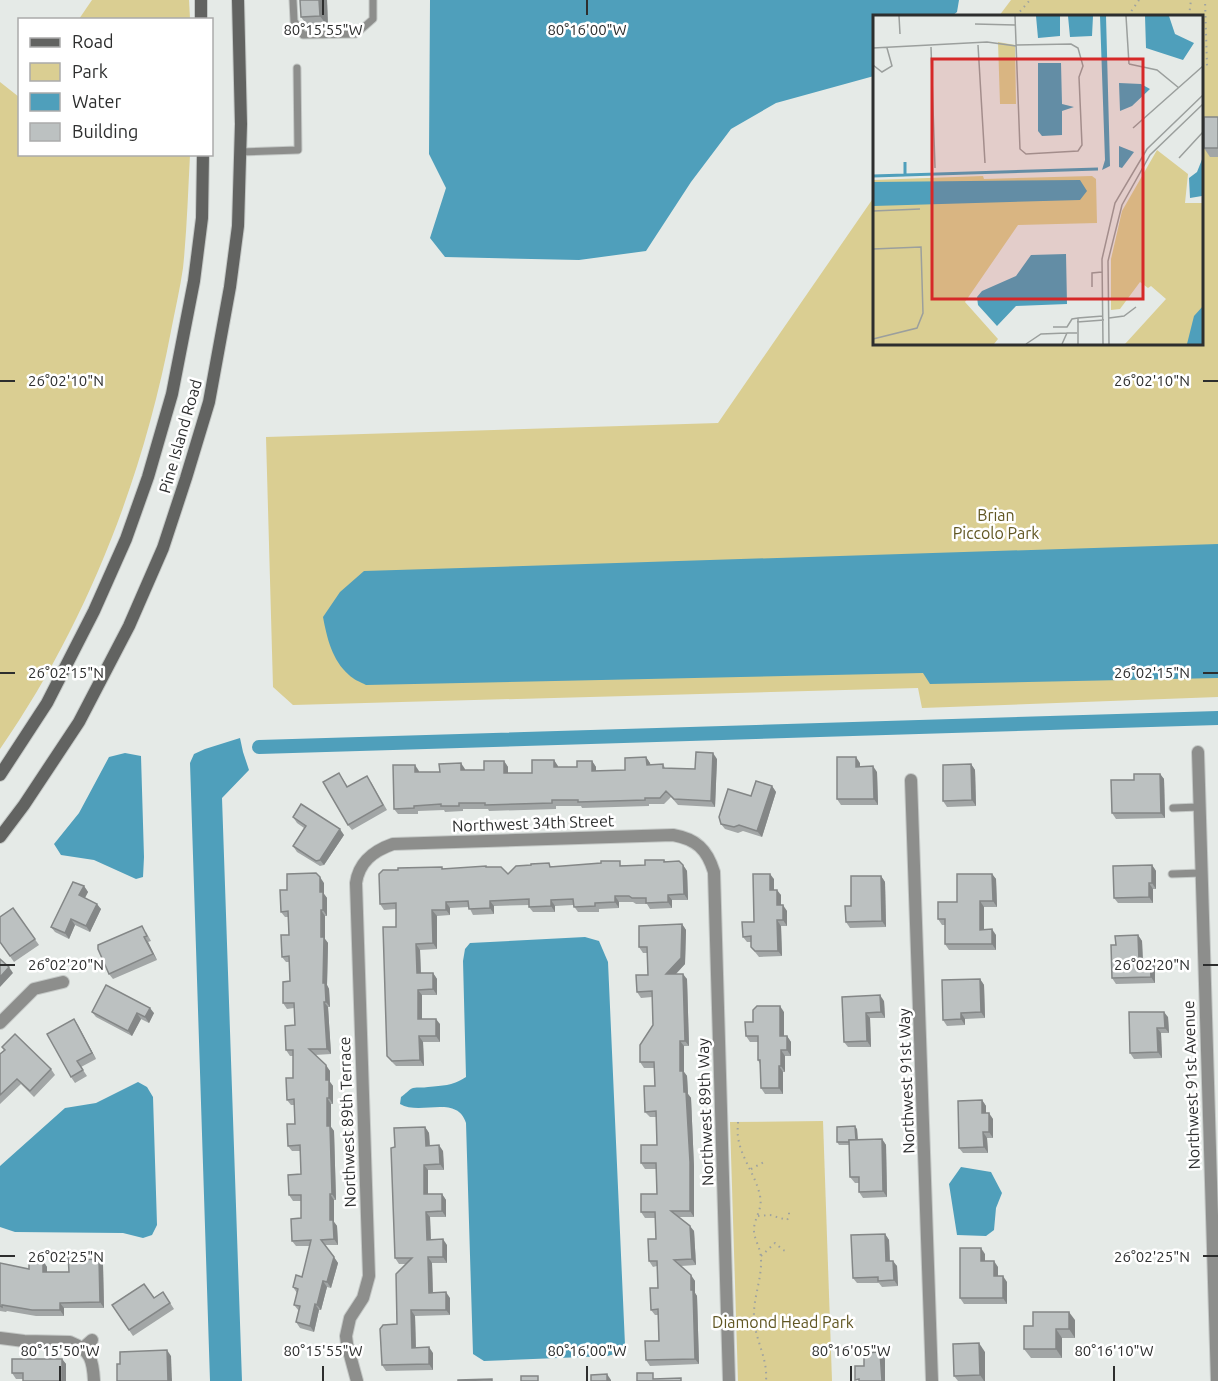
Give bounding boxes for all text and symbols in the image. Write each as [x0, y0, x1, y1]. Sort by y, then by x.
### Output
inset map [873, 15, 1203, 345]
legend [18, 18, 213, 156]
text: 80°15'55"W [283, 21, 363, 38]
text: 80°16'00"W [547, 21, 627, 38]
text: Road [72, 31, 114, 51]
text: Park [72, 61, 108, 81]
text: Water [72, 91, 122, 111]
text: Building [72, 121, 138, 141]
text: 26°02'10"N [28, 372, 104, 389]
text: 26°02'10"N [1114, 372, 1190, 389]
street label: Pine Island Road [155, 377, 205, 495]
park label: Brian Piccolo Park [953, 506, 1039, 542]
text: 26°02'15"N [28, 664, 104, 681]
text: 26°02'15"N [1114, 664, 1190, 681]
street label: Northwest 34th Street [452, 811, 615, 835]
text: 26°02'20"N [28, 956, 104, 973]
text: 26°02'20"N [1114, 956, 1190, 973]
street label: Northwest 91st Avenue [1179, 1000, 1203, 1170]
street label: Northwest 91st Way [894, 1008, 918, 1154]
street label: Northwest 89th Terrace [335, 1036, 359, 1208]
street label: Northwest 89th Way [693, 1037, 717, 1186]
text: 26°02'25"N [28, 1248, 104, 1265]
text: 26°02'25"N [1114, 1248, 1190, 1265]
park label: Diamond Head Park [712, 1313, 854, 1331]
text: 80°15'50"W [20, 1342, 100, 1359]
text: 80°15'55"W [283, 1342, 363, 1359]
text: 80°16'00"W [547, 1342, 627, 1359]
text: 80°16'05"W [811, 1342, 891, 1359]
text: 80°16'10"W [1074, 1342, 1154, 1359]

